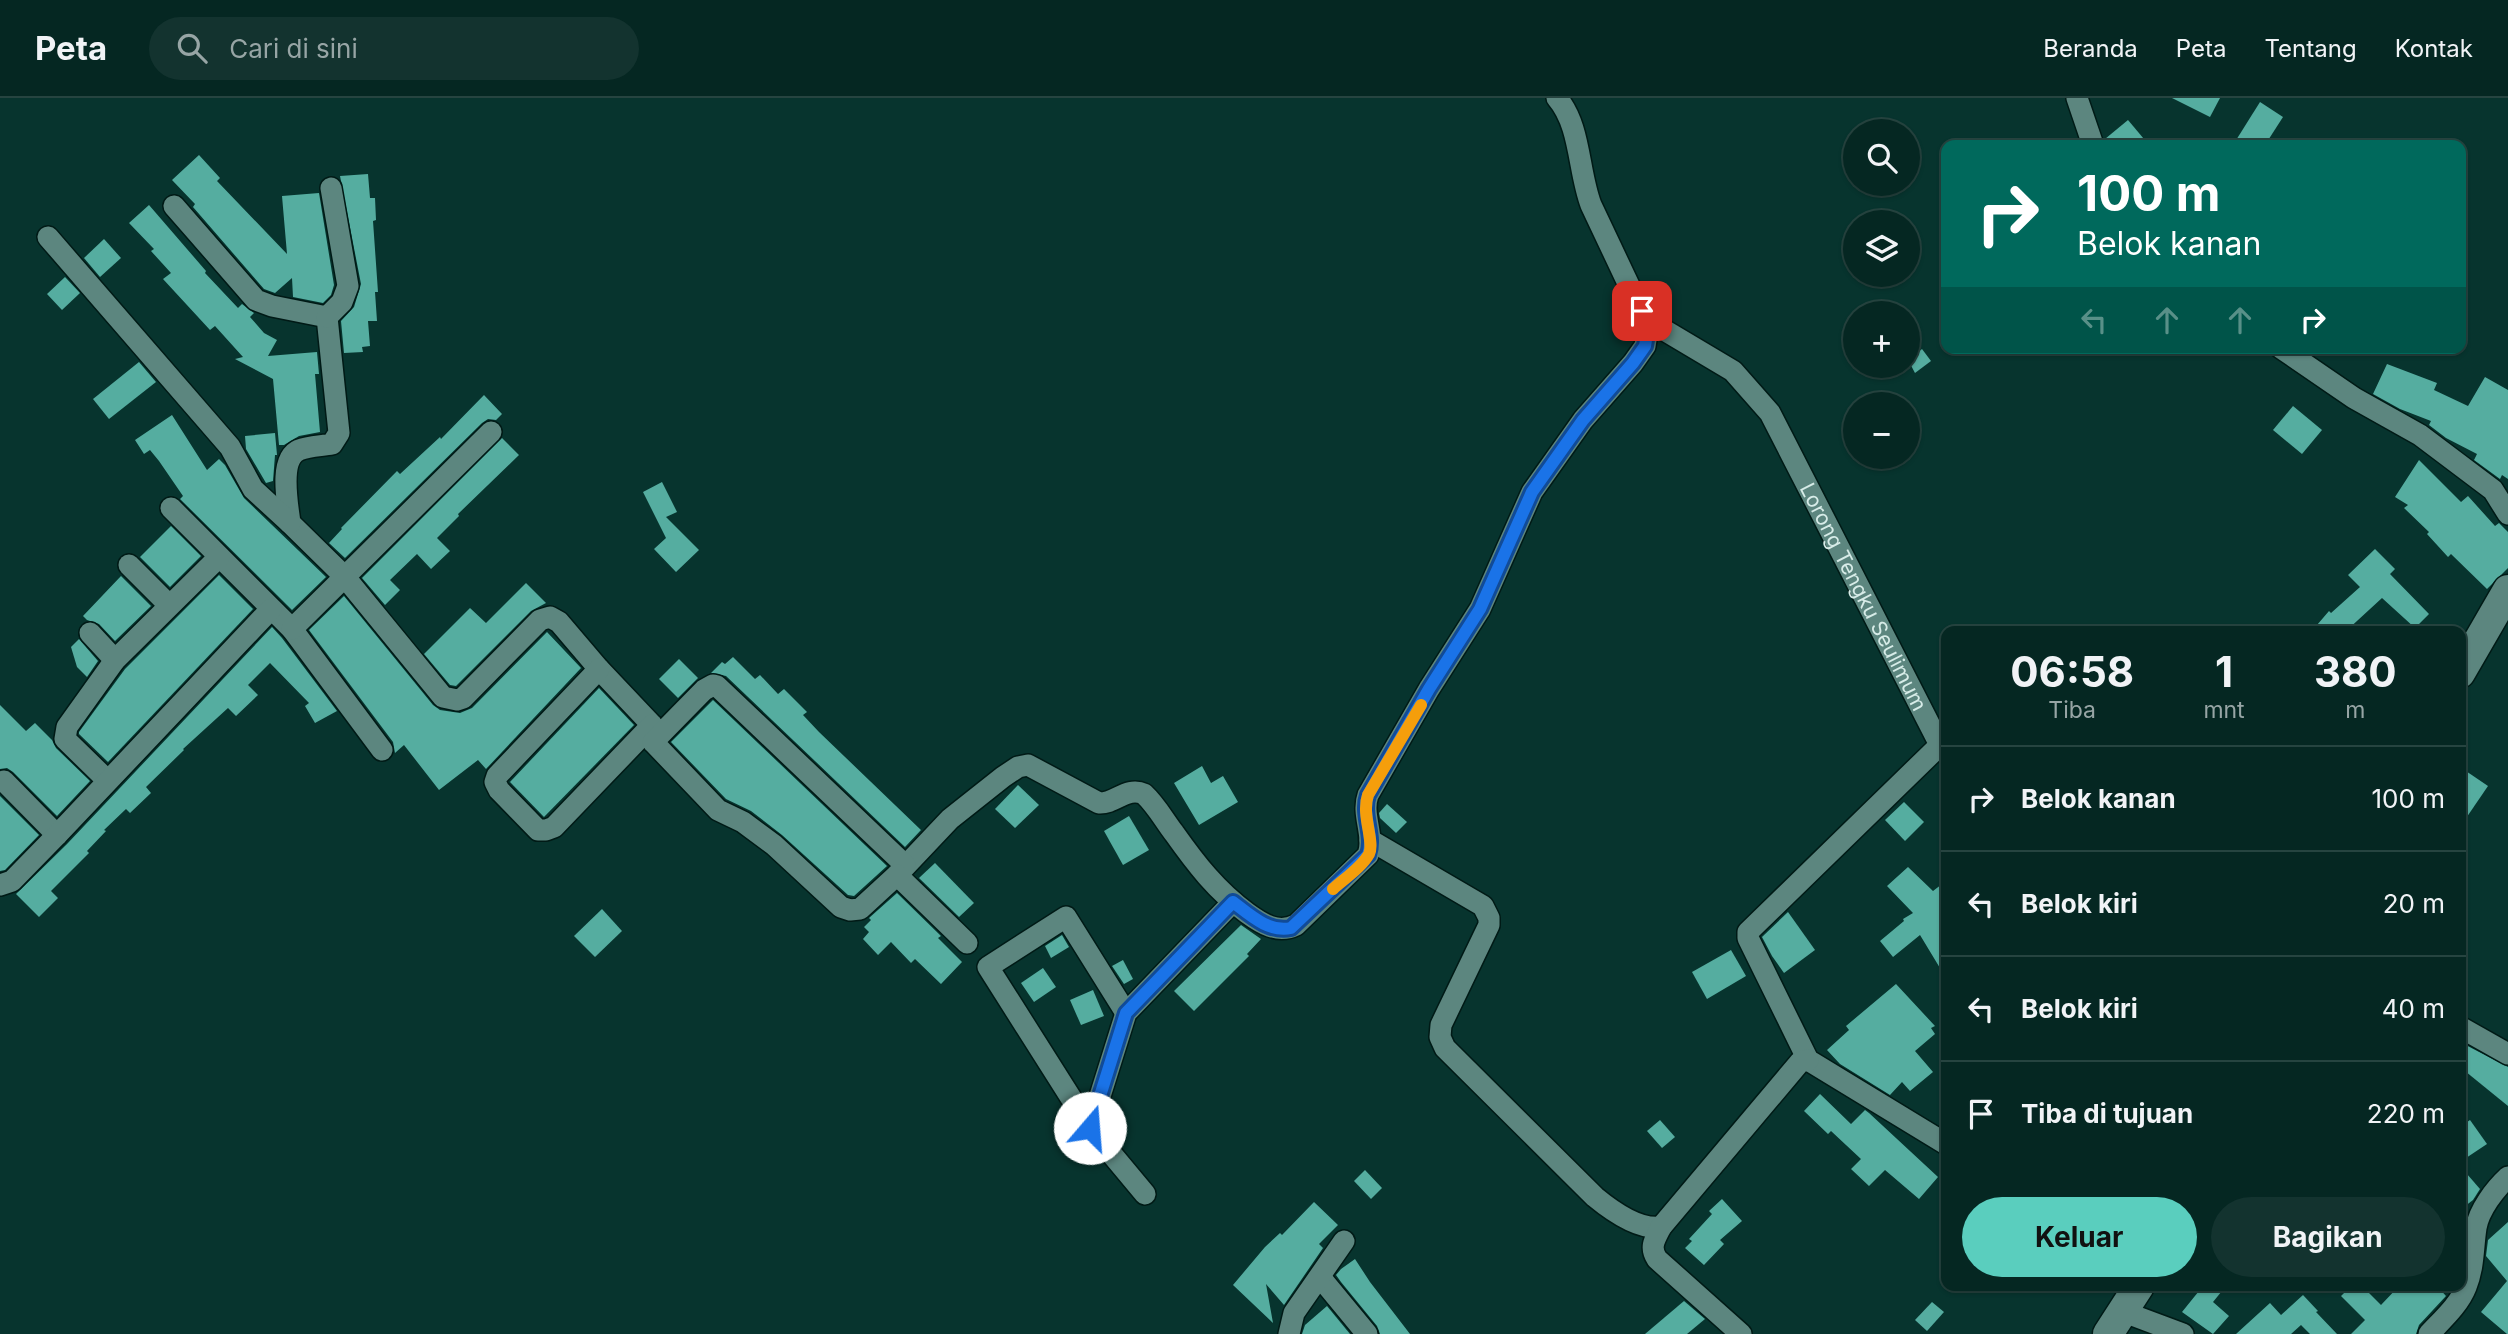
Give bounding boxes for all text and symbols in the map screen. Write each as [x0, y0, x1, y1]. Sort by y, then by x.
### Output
search box [149, 17, 639, 80]
text: Peta [35, 28, 107, 68]
icon: search [173, 29, 211, 67]
text: Cari di sini [229, 33, 358, 64]
text: Beranda [2043, 34, 2138, 63]
text: Peta [2176, 34, 2226, 63]
text: Tentang [2264, 34, 2357, 63]
text: Kontak [2395, 34, 2473, 63]
map controls [1843, 119, 1920, 469]
button: search [1843, 119, 1920, 196]
text: 100 m [2077, 164, 2221, 223]
icon: right [1962, 168, 2053, 259]
button: layers [1843, 210, 1920, 287]
text: Belok kanan [2077, 224, 2261, 263]
pin [1612, 281, 1672, 341]
icon: arrive [1623, 292, 1661, 330]
button: + [1843, 301, 1920, 378]
icon: left [2075, 301, 2113, 339]
icon: ahead [2148, 301, 2186, 339]
icon: ahead [2221, 301, 2259, 339]
icon: right [2294, 301, 2332, 339]
button: − [1843, 392, 1920, 469]
street label: Lorong Tengku Seulimum [1795, 478, 1933, 715]
text: 06:58 [2010, 646, 2134, 697]
text: 1 [2215, 646, 2233, 697]
text: 380 [2314, 646, 2397, 697]
text: Tiba [2048, 696, 2096, 724]
text: mnt [2203, 696, 2245, 724]
text: m [2345, 696, 2365, 724]
icon: right [1962, 780, 2000, 818]
text: Belok kanan [2021, 783, 2176, 814]
text: 100 m [2372, 783, 2445, 814]
icon: left [1962, 885, 2000, 923]
text: Belok kiri [2021, 888, 2138, 919]
text: 20 m [2383, 888, 2445, 919]
icon: left [1962, 990, 2000, 1028]
text: Belok kiri [2021, 993, 2138, 1024]
text: 40 m [2382, 993, 2445, 1024]
position arrow [1053, 1091, 1127, 1165]
icon: arrive [1962, 1095, 2000, 1133]
text: Tiba di tujuan [2021, 1098, 2193, 1129]
text: 220 m [2367, 1098, 2445, 1129]
button: Keluar [1962, 1197, 2197, 1277]
button: Bagikan [2211, 1197, 2445, 1277]

